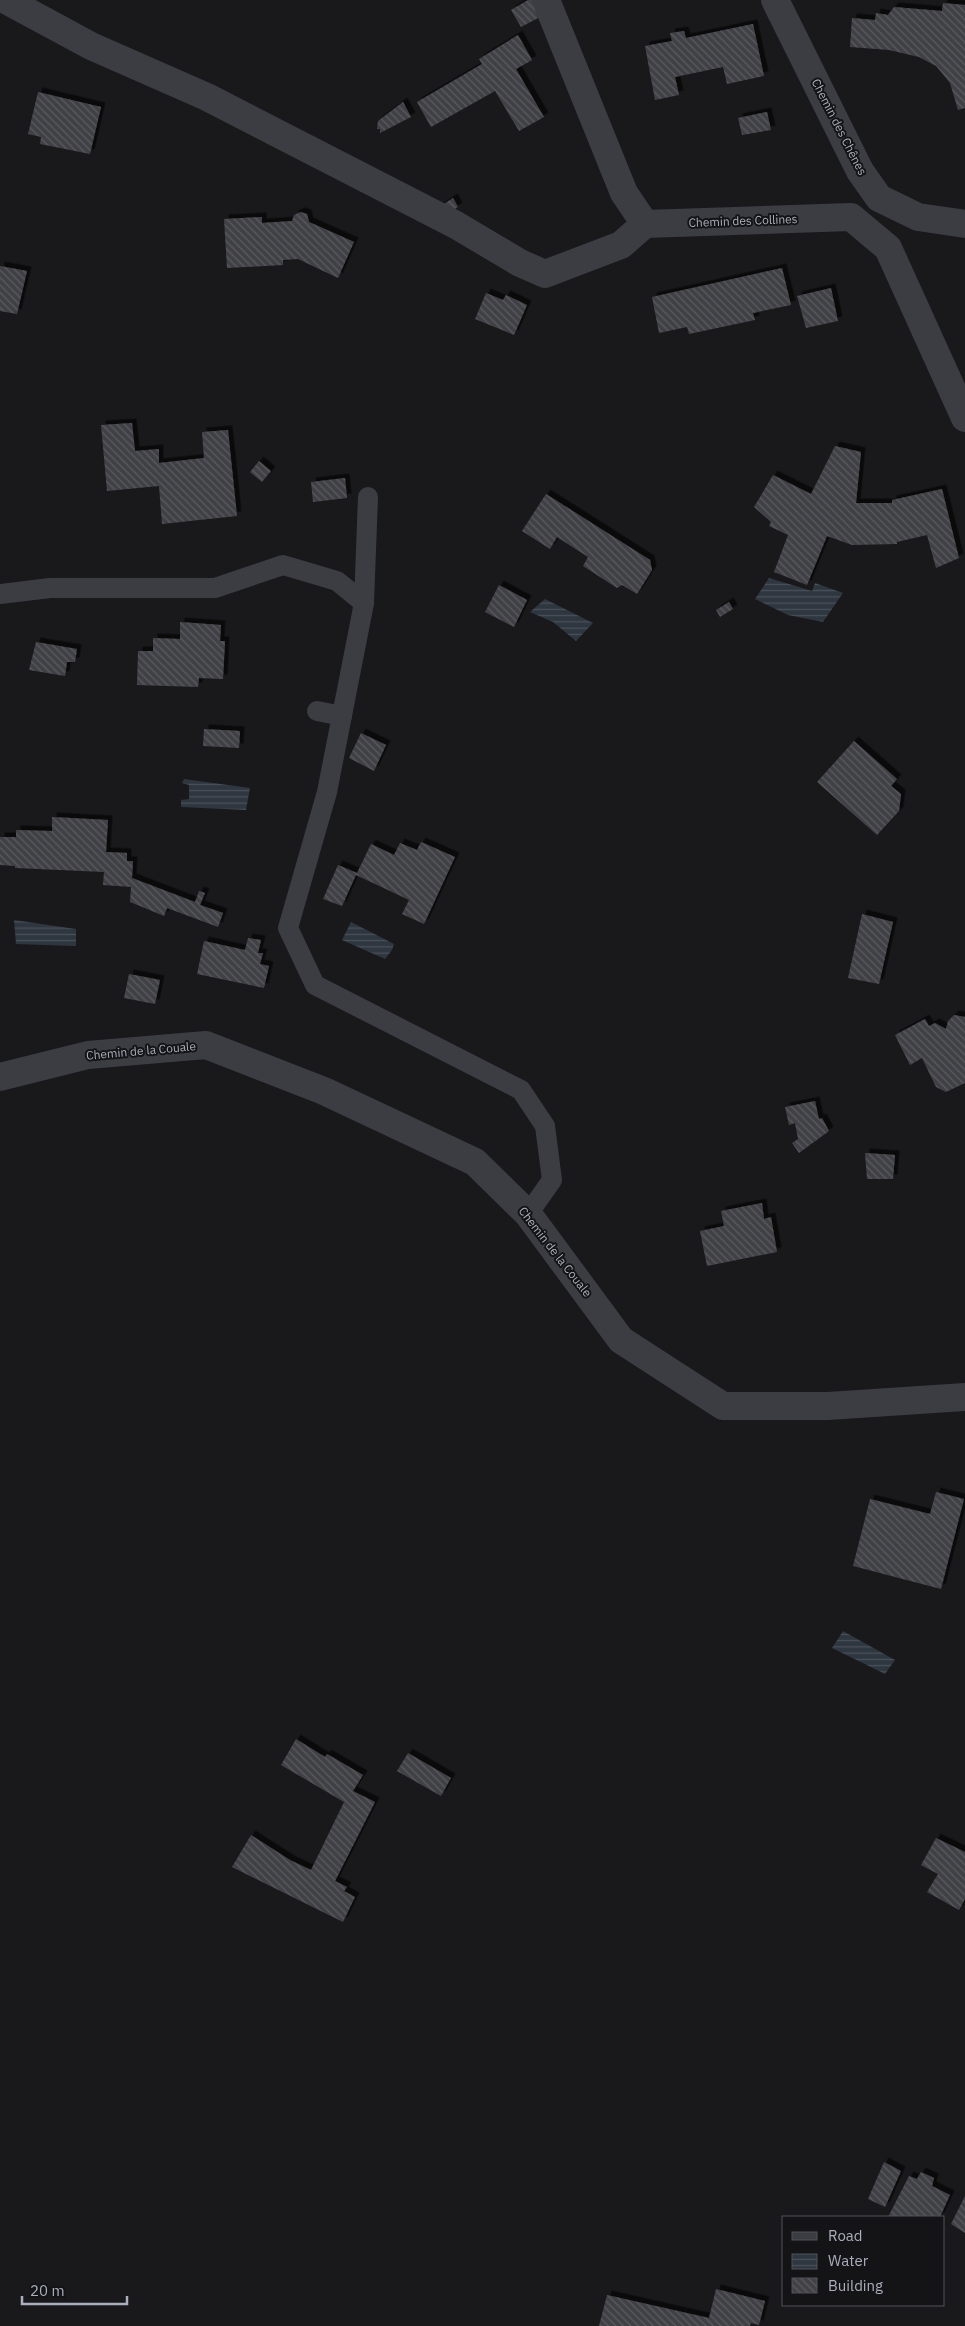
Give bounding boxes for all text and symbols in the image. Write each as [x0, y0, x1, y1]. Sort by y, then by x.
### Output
street label: Chemin des Chênes [809, 76, 870, 178]
street label: Chemin des Collines [688, 211, 798, 230]
street label: Chemin de la Couale [85, 1038, 197, 1063]
street label: Chemin de la Couale [516, 1204, 595, 1300]
legend [782, 2216, 945, 2306]
text: Road [828, 2226, 863, 2245]
text: Water [828, 2251, 869, 2270]
scale bar [22, 2274, 128, 2306]
text: Building [828, 2276, 883, 2295]
text: 20 m [30, 2281, 65, 2300]

